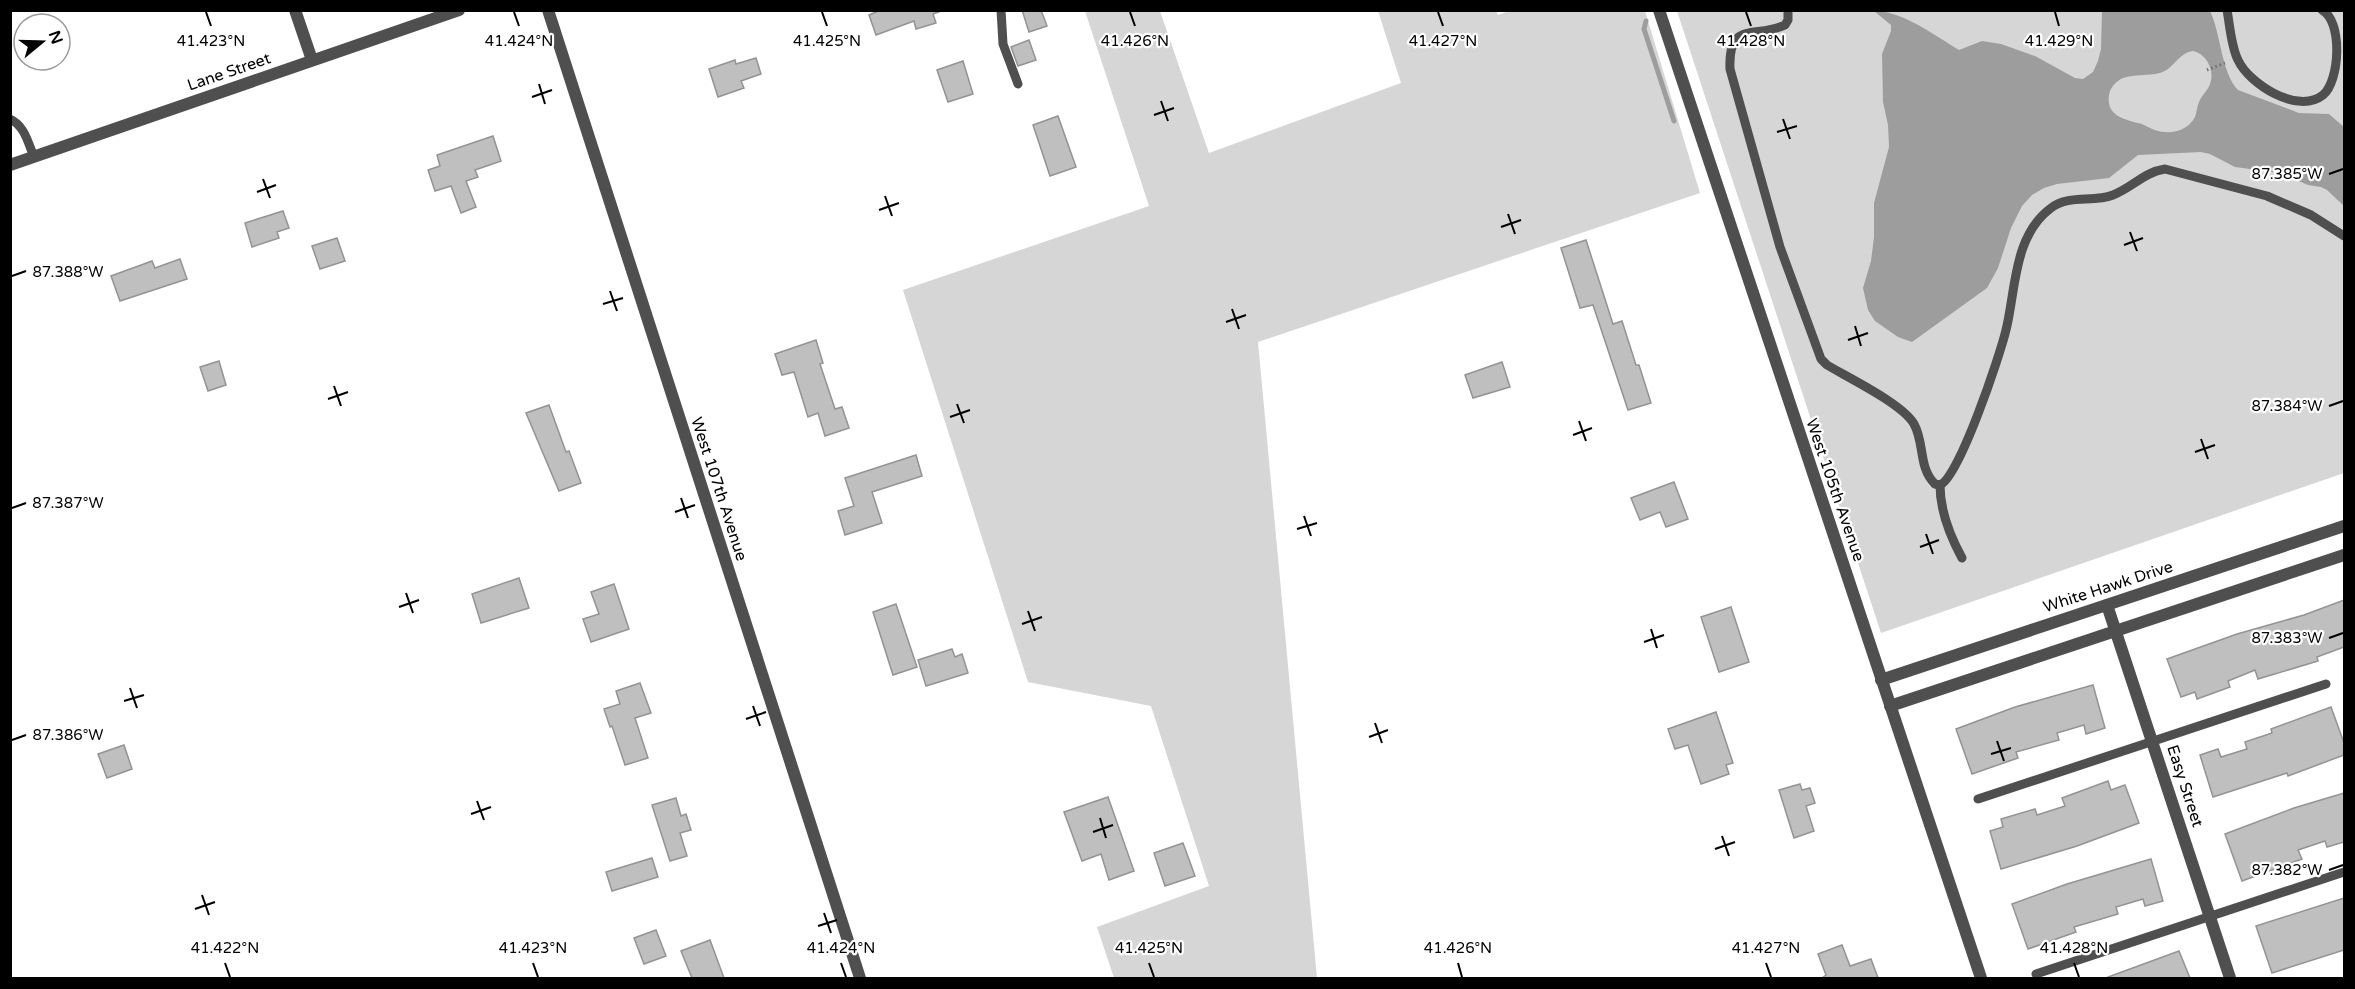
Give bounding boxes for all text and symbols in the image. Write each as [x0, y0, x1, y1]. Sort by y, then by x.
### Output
north arrow [12, 12, 72, 72]
text: N [44, 28, 67, 47]
text: 41.423°N [177, 32, 245, 50]
text: 41.424°N [485, 32, 553, 50]
text: 41.425°N [793, 32, 861, 50]
text: 41.426°N [1101, 32, 1169, 50]
text: 41.427°N [1409, 32, 1477, 50]
text: 41.428°N [1717, 32, 1785, 50]
text: 41.429°N [2025, 32, 2093, 50]
street label: Lane Street [185, 48, 273, 96]
text: 87.385°W [2252, 165, 2322, 183]
text: 87.388°W [32, 263, 104, 281]
text: 87.384°W [2251, 397, 2323, 415]
street label: West 107th Avenue [686, 415, 752, 563]
street label: West 105th Avenue [1801, 416, 1869, 564]
text: 87.387°W [32, 494, 104, 512]
street label: White Hawk Drive [2041, 557, 2175, 617]
text: 87.383°W [2251, 629, 2323, 647]
text: 87.386°W [33, 726, 103, 744]
street label: Easy Street [2162, 742, 2208, 830]
text: 87.382°W [2251, 861, 2323, 879]
text: 41.422°N [191, 939, 259, 957]
text: 41.423°N [499, 939, 567, 957]
text: 41.424°N [807, 939, 875, 957]
text: 41.425°N [1115, 939, 1183, 957]
text: 41.426°N [1424, 939, 1492, 957]
text: 41.427°N [1732, 939, 1800, 957]
text: 41.428°N [2040, 939, 2108, 957]

